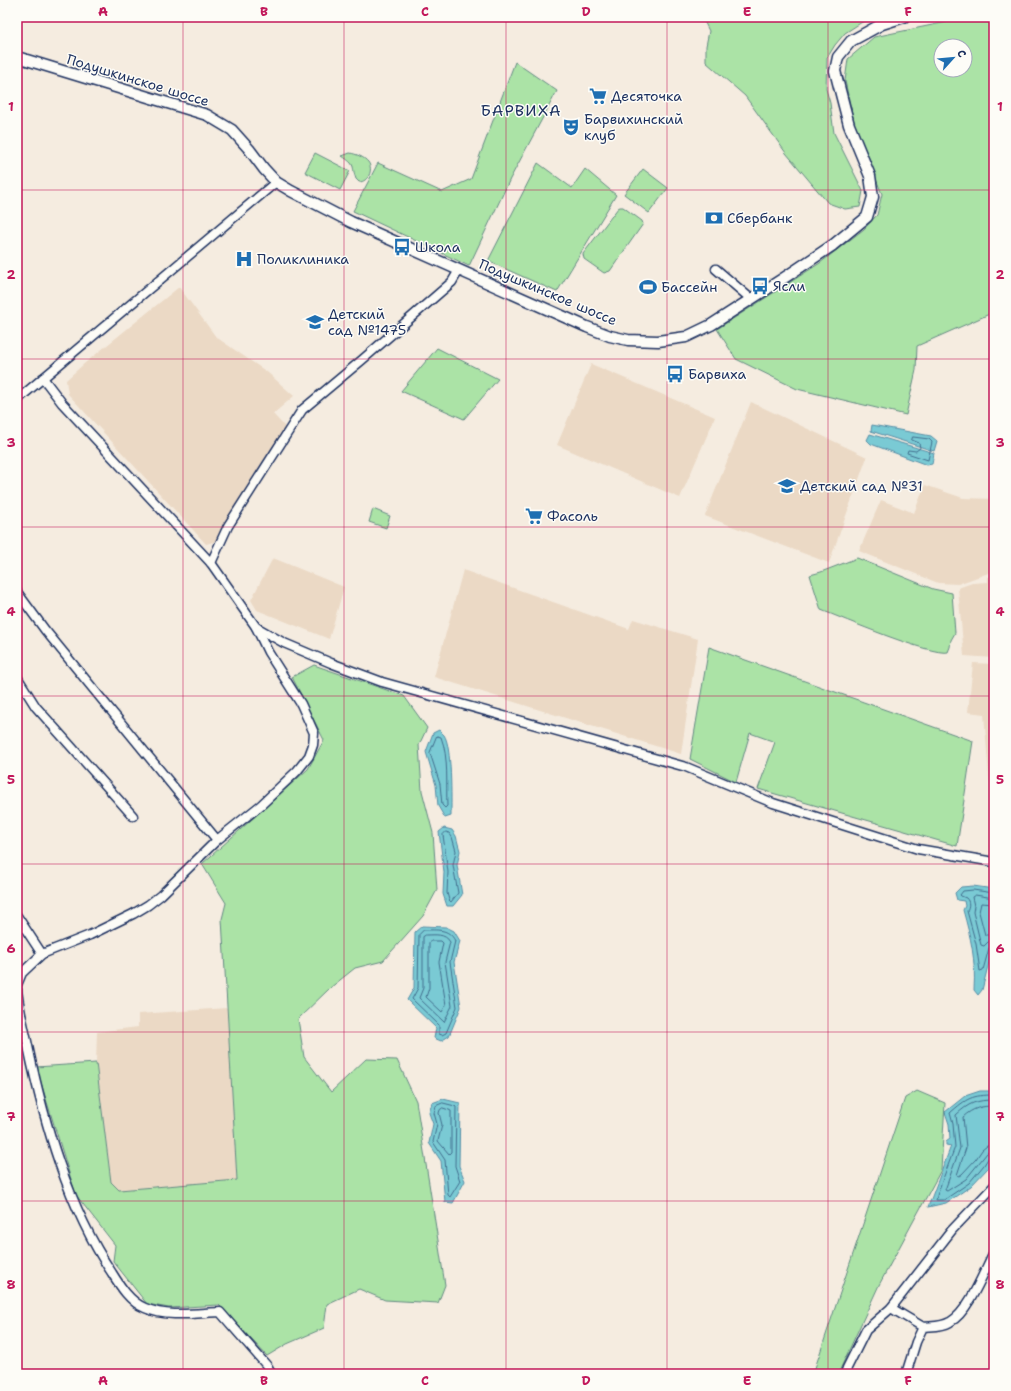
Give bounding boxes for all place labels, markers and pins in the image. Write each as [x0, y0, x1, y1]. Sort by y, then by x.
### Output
supermarket icon: Десяточка [588, 86, 608, 106]
place label: Десяточка [611, 87, 682, 105]
place label: Барвихинский клуб [584, 110, 683, 144]
theatre icon: Барвихинский клуб [561, 117, 581, 137]
bank icon: Сбербанк [704, 208, 724, 228]
place label: Сбербанк [727, 209, 793, 227]
bus stop icon: Школа [392, 237, 412, 257]
place label: Школа [415, 238, 461, 256]
hospital icon: Поликлиника [234, 249, 254, 269]
place label: Поликлиника [257, 250, 349, 268]
bus stop icon: Ясли [750, 276, 770, 296]
sports icon: Бассейн [638, 277, 658, 297]
place label: Ясли [773, 277, 805, 295]
place label: Бассейн [661, 278, 717, 296]
place label: Детский сад №1475 [328, 305, 406, 339]
school or university icon: Детский сад №1475 [305, 312, 325, 332]
bus stop icon: Барвиха [665, 364, 685, 384]
place label: Барвиха [688, 365, 746, 383]
school or university icon: Детский сад №31 [777, 476, 797, 496]
place label: Детский сад №31 [800, 477, 923, 495]
supermarket icon: Фасоль [524, 506, 544, 526]
place label: Фасоль [547, 507, 598, 525]

